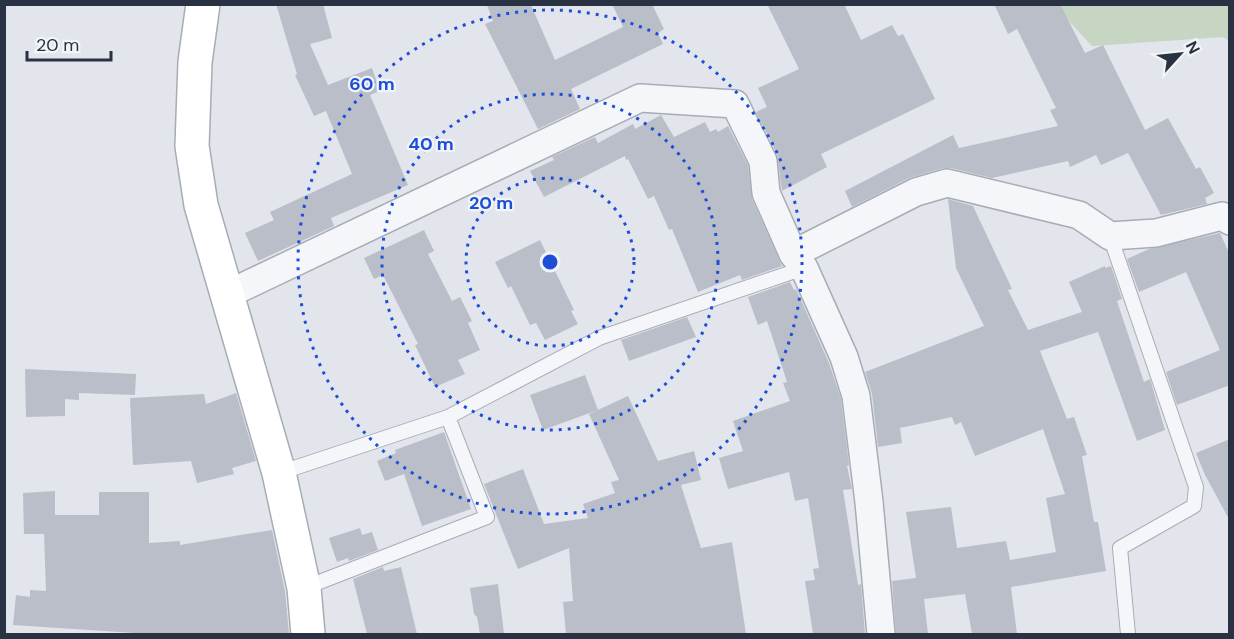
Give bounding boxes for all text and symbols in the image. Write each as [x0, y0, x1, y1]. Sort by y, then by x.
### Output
scale bar [27, 24, 111, 62]
north arrow [1150, 24, 1210, 84]
text: 20 m [36, 33, 79, 57]
text: N [1181, 37, 1205, 57]
text: 60 m [349, 72, 395, 96]
text: 40 m [408, 132, 454, 156]
text: 20 m [469, 191, 513, 215]
centre of rings [540, 252, 560, 272]

